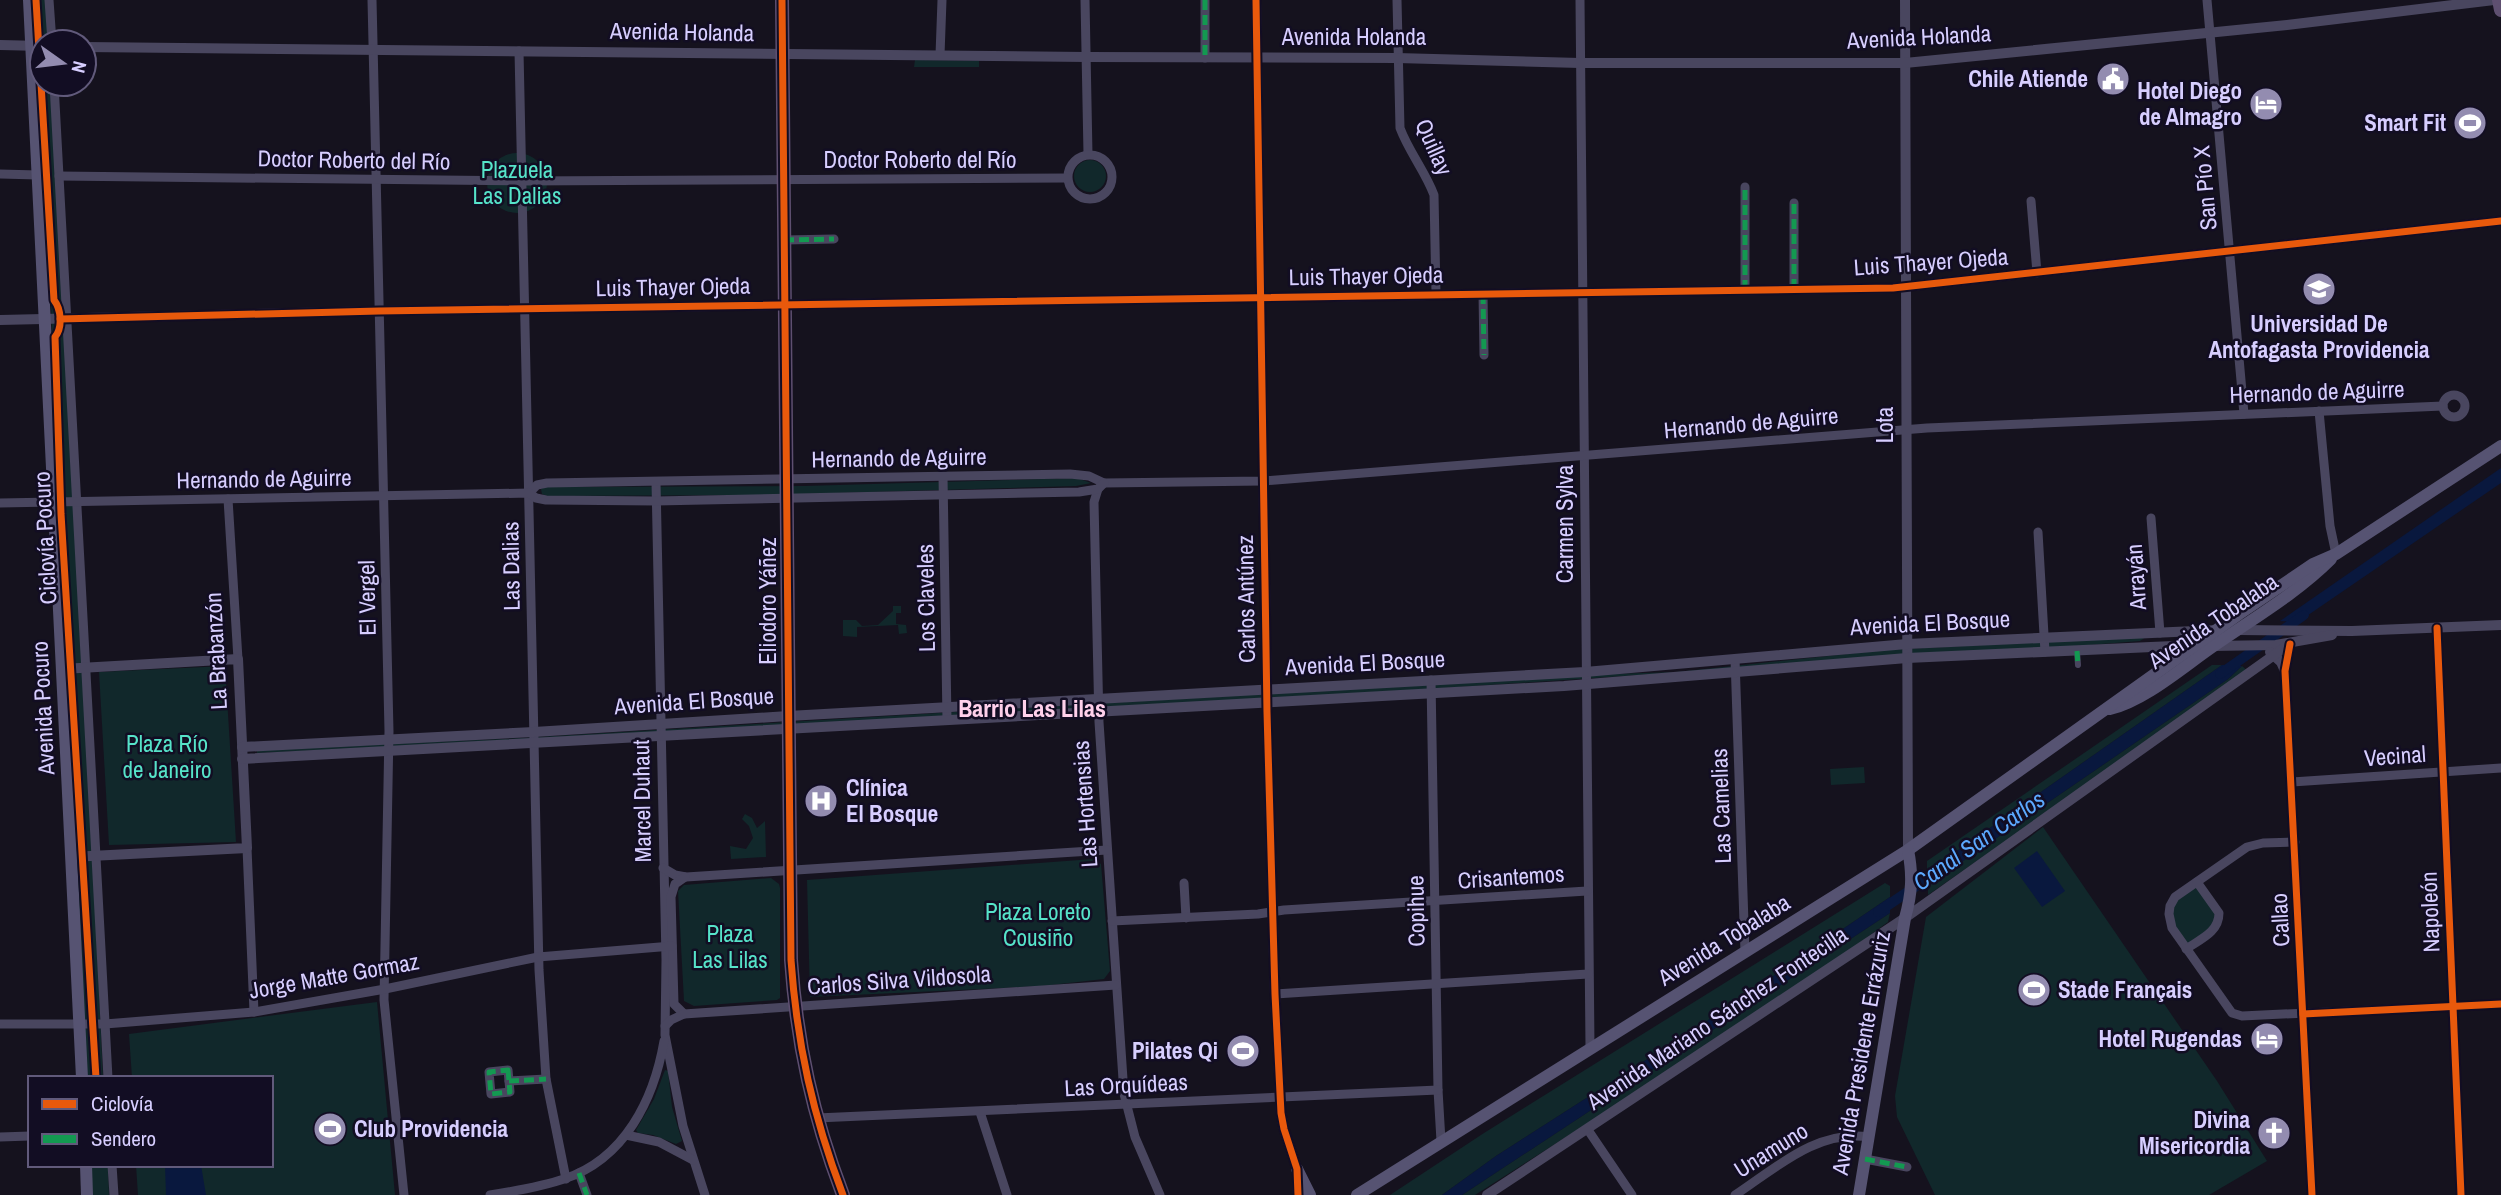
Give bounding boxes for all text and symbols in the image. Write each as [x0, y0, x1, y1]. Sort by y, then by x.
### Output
street label: Avenida Holanda [609, 15, 755, 48]
street label: Avenida Holanda [1845, 17, 1992, 56]
street label: Avenida Holanda [1281, 21, 1427, 52]
north arrow [28, 28, 98, 98]
text: N [66, 59, 93, 76]
public building icon: Chile Atiende [2094, 60, 2132, 98]
place label: Chile Atiende [1968, 63, 2088, 94]
place label: Hotel Diego de Almagro [2137, 75, 2242, 132]
hotel icon: Hotel Diego de Almagro [2247, 85, 2285, 123]
sports icon: Smart Fit [2451, 104, 2489, 142]
place label: Smart Fit [2364, 107, 2446, 138]
street label: Quillay [1408, 114, 1461, 180]
street label: Doctor Roberto del Río [257, 142, 451, 177]
street label: Doctor Roberto del Río [824, 144, 1016, 175]
street label: San Pío X [2185, 144, 2224, 232]
park label: Plazuela Las Dalias [472, 154, 562, 211]
street label: Luis Thayer Ojeda [1853, 241, 2010, 282]
street label: Luis Thayer Ojeda [1288, 259, 1444, 292]
street label: Luis Thayer Ojeda [595, 270, 751, 303]
school or university icon: Universidad De Antofagasta Providencia [2300, 270, 2338, 308]
place label: Universidad De Antofagasta Providencia [2208, 308, 2430, 365]
street label: Hernando de Aguirre [2229, 373, 2405, 410]
street label: Hernando de Aguirre [1662, 399, 1840, 446]
street label: Lota [1869, 406, 1900, 443]
street label: Hernando de Aguirre [811, 440, 987, 475]
street label: Hernando de Aguirre [176, 461, 352, 496]
street label: Carmen Sylva [1549, 464, 1580, 583]
street label: Ciclovía Pocuro [26, 471, 63, 605]
street label: Las Dalias [494, 521, 527, 611]
street label: Carlos Antúnez [1229, 535, 1262, 663]
street label: Eliodoro Yáñez [752, 537, 783, 665]
street label: Arrayán [2118, 543, 2153, 612]
street label: Los Claveles [909, 544, 942, 652]
street label: El Vergel [350, 560, 383, 636]
street label: Avenida Tobalaba [2141, 565, 2284, 676]
street label: La Brabanzón [197, 592, 234, 710]
street label: Avenida El Bosque [1848, 603, 2011, 642]
street label: Avenida Pocuro [24, 640, 62, 777]
street label: Avenida El Bosque [1283, 643, 1446, 682]
street label: Avenida El Bosque [612, 679, 775, 722]
district label: Barrio Las Lilas [958, 692, 1106, 724]
park label: Plaza Río de Janeiro [122, 728, 212, 785]
street label: Vecinal [2363, 738, 2427, 773]
street label: Marcel Duhaut [625, 739, 658, 863]
street label: Las Hortensias [1065, 740, 1104, 868]
street label: Las Camelias [1703, 748, 1738, 864]
place label: Clínica El Bosque [846, 772, 938, 829]
hospital icon: Clínica El Bosque [802, 782, 840, 820]
water label: Canal San Carlos [1906, 783, 2051, 898]
street label: Crisantemos [1457, 857, 1565, 896]
street label: Napoleón [2413, 871, 2446, 953]
street label: Copihue [1399, 875, 1432, 947]
street label: Avenida Tobalaba [1651, 886, 1796, 993]
street label: Callao [2263, 893, 2296, 948]
park label: Plaza Loreto Cousiño [985, 896, 1091, 953]
park label: Plaza Las Lilas [692, 918, 768, 975]
street label: Avenida Mariano Sánchez Fontecilla [1580, 918, 1853, 1117]
street label: Avenida Presidente Errázuriz [1824, 929, 1897, 1178]
street label: Jorge Matte Gormaz [247, 945, 421, 1006]
street label: Carlos Silva Vildosola [806, 958, 992, 1001]
sports icon: Stade Français [2015, 971, 2053, 1009]
place label: Stade Français [2058, 974, 2192, 1005]
hotel icon: Hotel Rugendas [2248, 1020, 2286, 1058]
place label: Hotel Rugendas [2098, 1023, 2242, 1054]
sports icon: Pilates Qi [1224, 1032, 1262, 1070]
place label: Pilates Qi [1132, 1035, 1218, 1066]
street label: Las Orquídeas [1063, 1066, 1189, 1103]
legend [28, 1076, 273, 1167]
text: Ciclovía [91, 1089, 154, 1118]
place label: Divina Misericordia [2139, 1104, 2251, 1161]
sports icon: Club Providencia [311, 1110, 349, 1148]
place label: Club Providencia [354, 1113, 509, 1144]
church icon: Divina Misericordia [2255, 1114, 2293, 1152]
street label: Unamuno [1728, 1115, 1814, 1184]
text: Sendero [91, 1124, 156, 1153]

